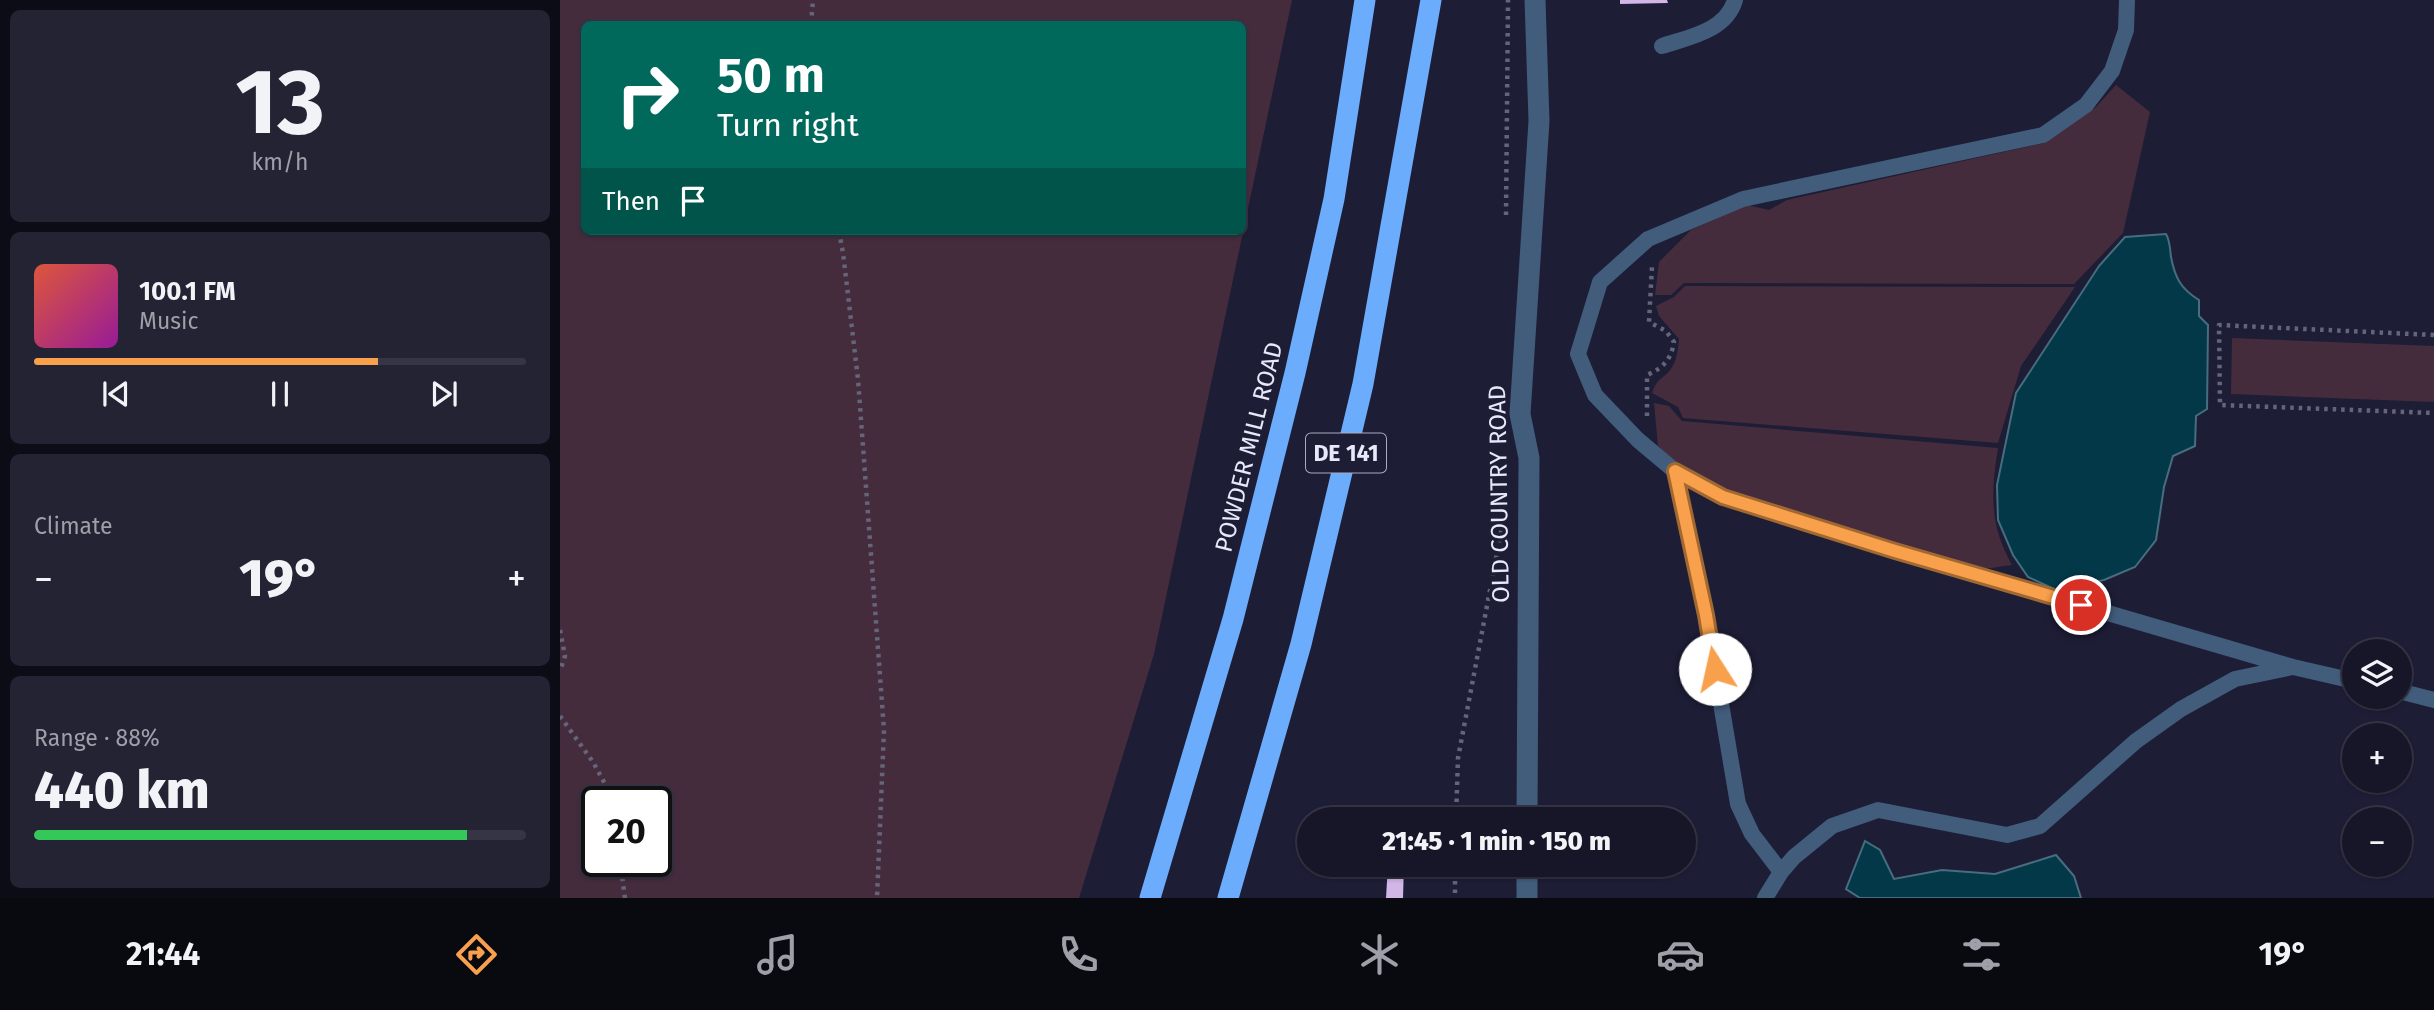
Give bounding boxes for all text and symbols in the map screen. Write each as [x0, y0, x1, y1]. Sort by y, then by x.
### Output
text: 50 m [717, 46, 825, 105]
text: 13 [235, 48, 325, 157]
icon: right [602, 49, 693, 140]
text: Turn right [717, 106, 859, 144]
text: km/h [252, 148, 308, 176]
icon: arrive [674, 182, 712, 220]
text: Then [602, 186, 660, 217]
text: 100.1 FM [139, 276, 236, 307]
text: Music [139, 307, 199, 335]
street label: POWDER MILL ROAD [1209, 339, 1289, 555]
icon: previous [97, 375, 135, 413]
icon: pause [261, 375, 299, 413]
icon: next [425, 375, 463, 413]
street label: OLD COUNTRY ROAD [1483, 385, 1515, 603]
road number: DE 141 [1306, 433, 1386, 472]
text: Climate [34, 512, 113, 540]
text: 19° [239, 547, 321, 610]
text: − [34, 556, 53, 602]
text: + [507, 556, 526, 602]
pin [2051, 575, 2111, 635]
icon: arrive [2062, 586, 2100, 624]
position arrow [1678, 632, 1752, 706]
map controls [2342, 639, 2412, 877]
button: layers [2342, 639, 2412, 709]
button: + [2342, 723, 2412, 793]
text: Range · 88% [34, 724, 160, 752]
text: 440 km [34, 759, 210, 822]
speed limit sign: 20 [581, 786, 672, 877]
button: − [2342, 807, 2412, 877]
text: 21:45 · 1 min · 150 m [1382, 826, 1611, 857]
icon: directions [452, 930, 501, 979]
icon: music [753, 930, 802, 979]
icon: phone [1054, 930, 1103, 979]
icon: climate [1355, 930, 1404, 979]
icon: car [1656, 930, 1705, 979]
icon: filters [1957, 930, 2006, 979]
text: 21:44 [126, 935, 200, 973]
text: 19° [2258, 935, 2308, 973]

